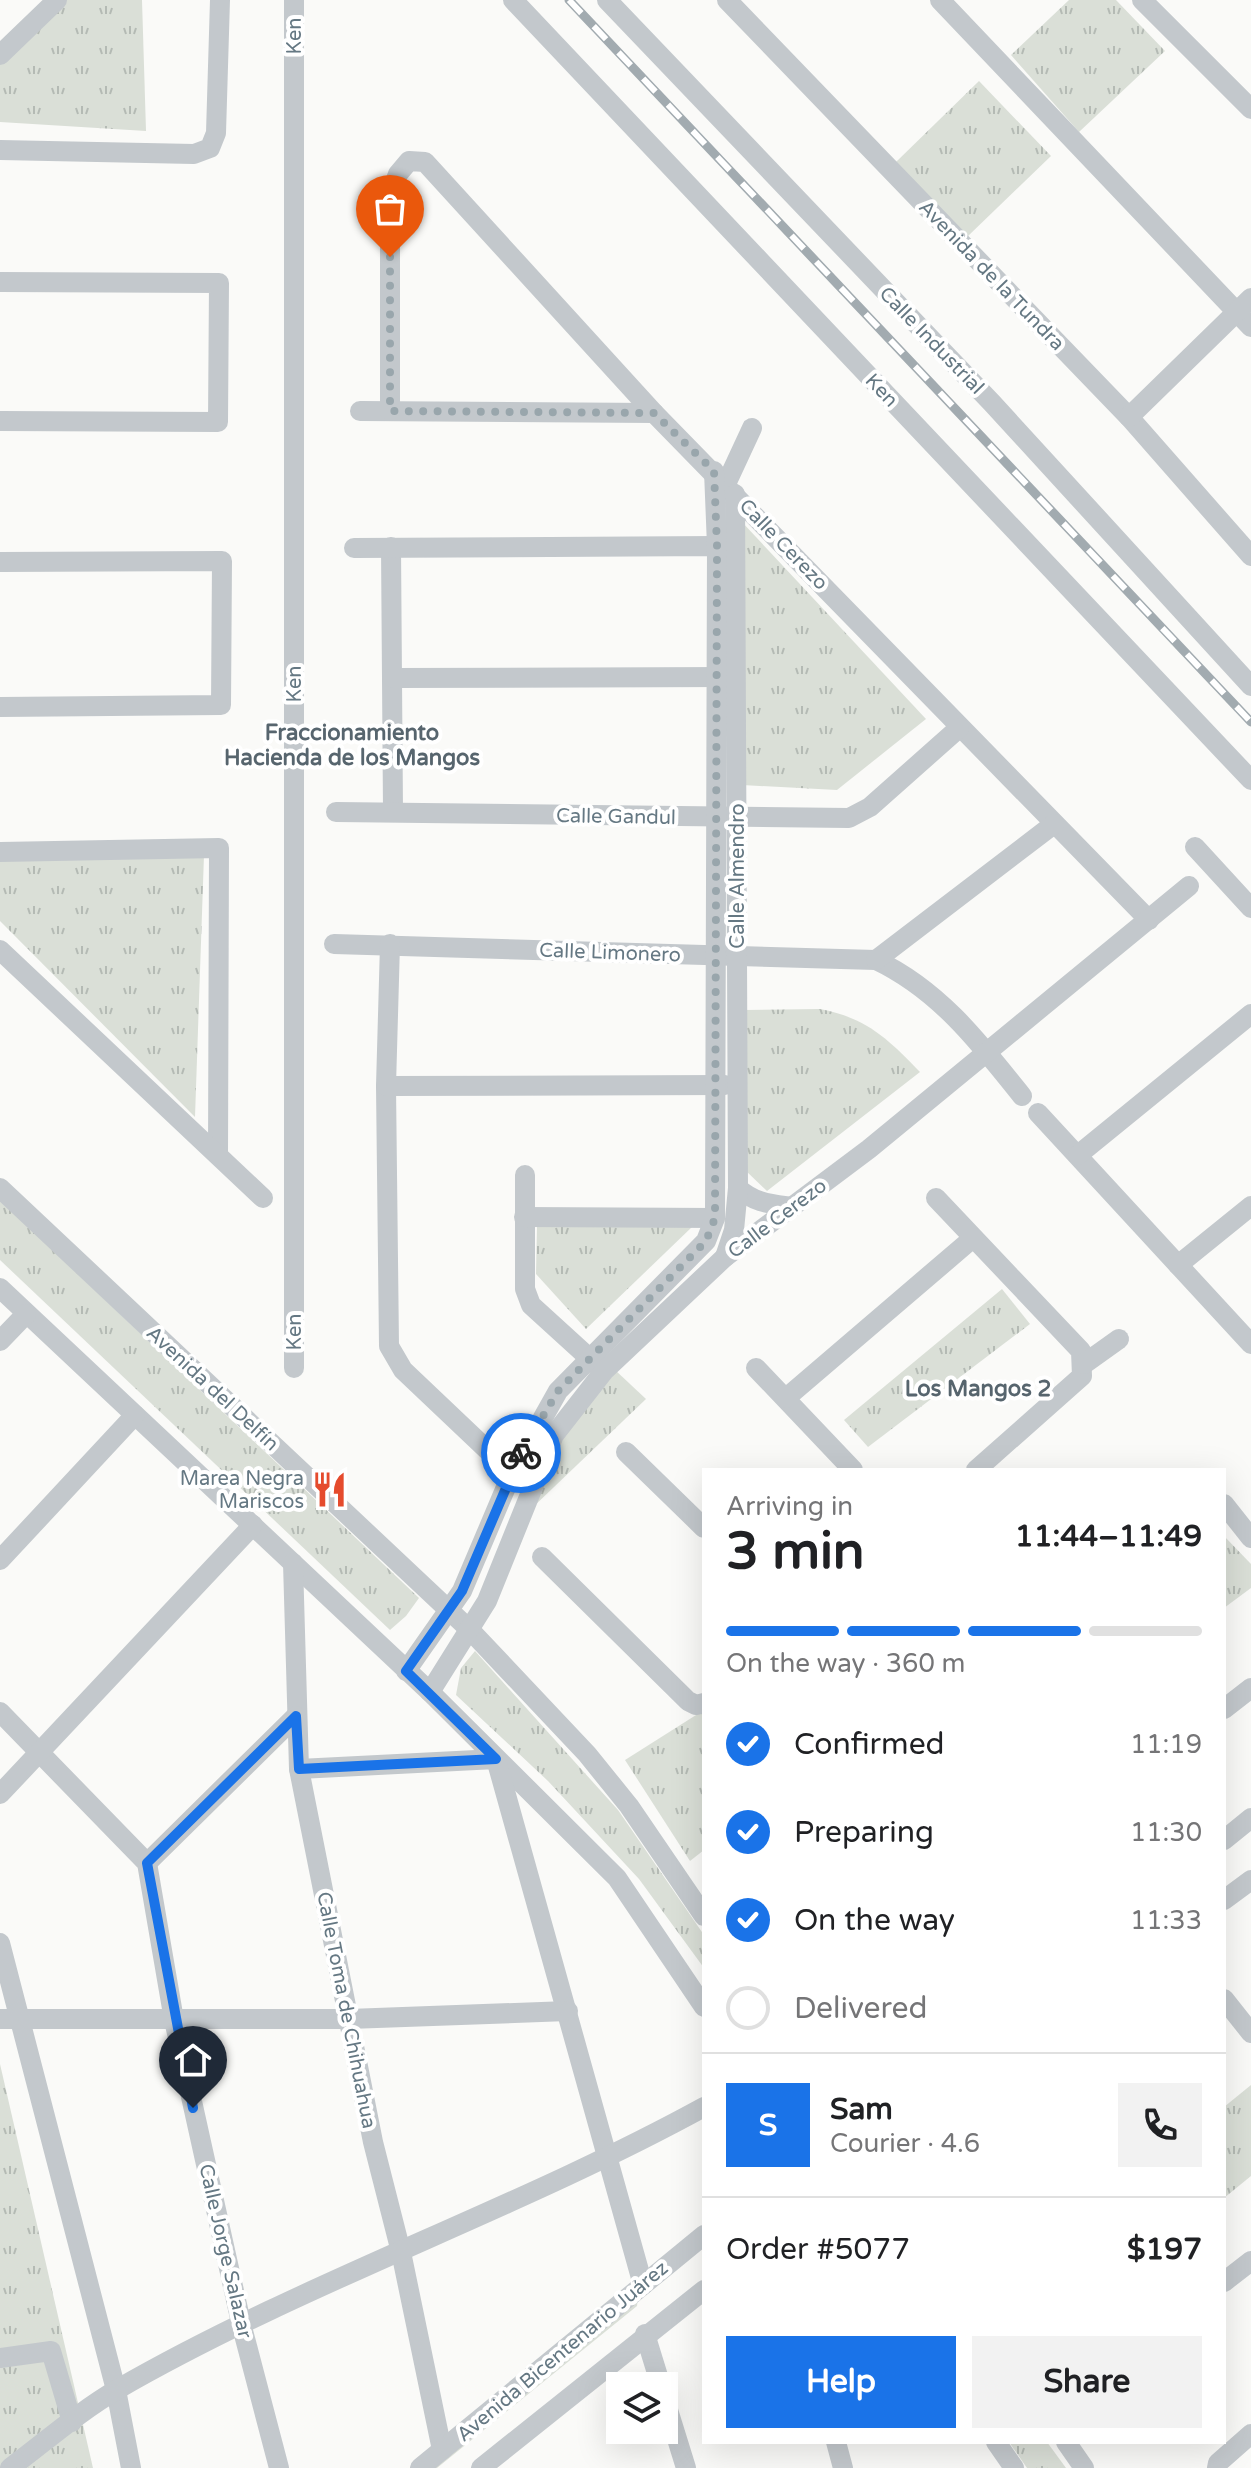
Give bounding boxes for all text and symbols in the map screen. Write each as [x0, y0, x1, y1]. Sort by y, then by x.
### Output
street label: Ken [283, 18, 307, 54]
pin [356, 175, 424, 257]
icon: bag [368, 187, 412, 231]
street label: Avenida de la Tundra [913, 196, 1069, 356]
street label: Calle Industrial [874, 282, 989, 399]
street label: Ken [860, 369, 903, 412]
street label: Calle Cerezo [734, 494, 833, 595]
street label: Ken [283, 666, 307, 702]
district label: Fraccionamiento Hacienda de los Mangos [224, 720, 480, 771]
street label: Calle Almendro [726, 803, 750, 949]
street label: Calle Gandul [556, 804, 676, 830]
street label: Calle Limonero [539, 939, 681, 967]
street label: Calle Cerezo [724, 1174, 832, 1264]
street label: Ken [283, 1314, 307, 1350]
street label: Avenida del Delfín [141, 1321, 283, 1456]
district label: Los Mangos 2 [905, 1376, 1051, 1402]
courier [481, 1413, 561, 1493]
icon: bike [499, 1431, 543, 1475]
place label: Marea Negra Mariscos [180, 1467, 304, 1514]
restaurant icon: Marea Negra Mariscos [311, 1471, 349, 1509]
text: Arriving in [726, 1491, 853, 1522]
text: 11:44–11:49 [1015, 1518, 1202, 1555]
text: 3 min [726, 1520, 865, 1583]
text: On the way · 360 m [726, 1648, 965, 1679]
icon: check [726, 1722, 770, 1766]
text: Confirmed [794, 1726, 945, 1763]
text: 11:19 [1130, 1729, 1202, 1760]
icon: check [726, 1810, 770, 1854]
text: Preparing [794, 1814, 934, 1851]
text: 11:30 [1130, 1817, 1202, 1848]
street label: Calle Toma de Chihuahua [311, 1890, 381, 2131]
icon: check [726, 1898, 770, 1942]
text: On the way [794, 1902, 955, 1939]
text: 11:33 [1130, 1905, 1202, 1936]
text: Delivered [794, 1990, 928, 2027]
pin [159, 2026, 227, 2108]
icon: home [171, 2038, 215, 2082]
button: phone [1118, 2083, 1202, 2167]
text: Sam [830, 2091, 893, 2128]
text: S [759, 2107, 777, 2144]
text: Courier · 4.6 [830, 2128, 980, 2159]
street label: Calle Jorge Salazar [193, 2162, 257, 2341]
text: Order #5077 [726, 2231, 910, 2268]
text: $197 [1127, 2231, 1202, 2268]
street label: Avenida Bicentenario Juárez [452, 2256, 673, 2447]
button: Help [726, 2336, 956, 2428]
button: Share [972, 2336, 1202, 2428]
map controls [606, 2372, 678, 2444]
button: layers [606, 2372, 678, 2444]

